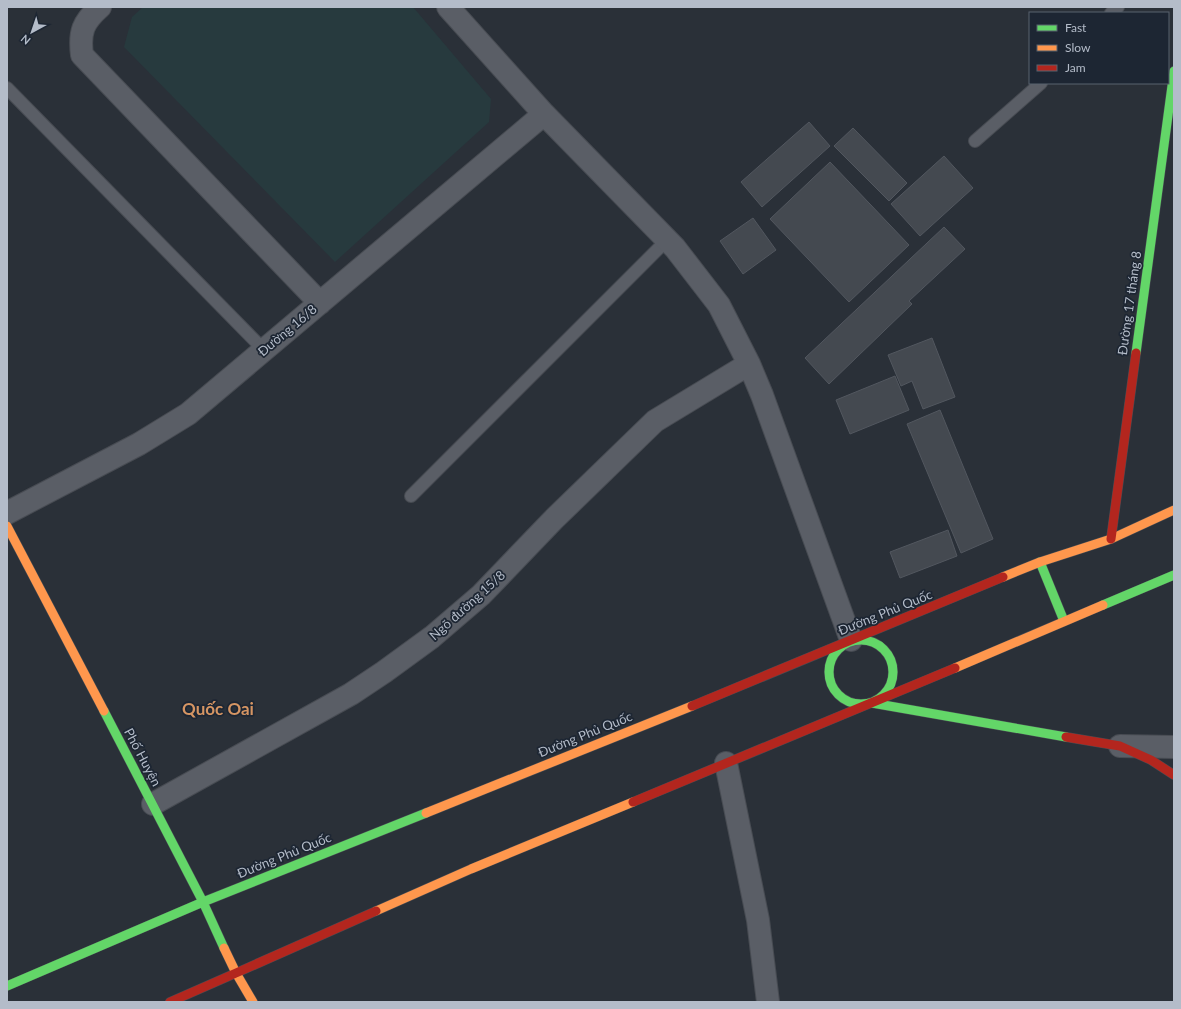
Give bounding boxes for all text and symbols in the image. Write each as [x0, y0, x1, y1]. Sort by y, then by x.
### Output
north arrow [12, 12, 52, 52]
legend [1029, 12, 1169, 84]
text: Fast [1065, 20, 1087, 35]
text: N [18, 32, 33, 48]
text: Slow [1065, 40, 1091, 55]
text: Jam [1065, 60, 1086, 75]
street label: Đường 17 tháng 8 [1114, 250, 1144, 356]
street label: Đường 16/8 [254, 301, 320, 359]
street label: Ngõ đường 15/8 [426, 567, 508, 643]
street label: Đường Phủ Quốc [836, 586, 934, 638]
district label: Quốc Oai [182, 698, 254, 719]
street label: Đường Phủ Quốc [536, 708, 634, 760]
street label: Phố Huyện [121, 725, 165, 789]
street label: Đường Phủ Quốc [235, 829, 333, 881]

